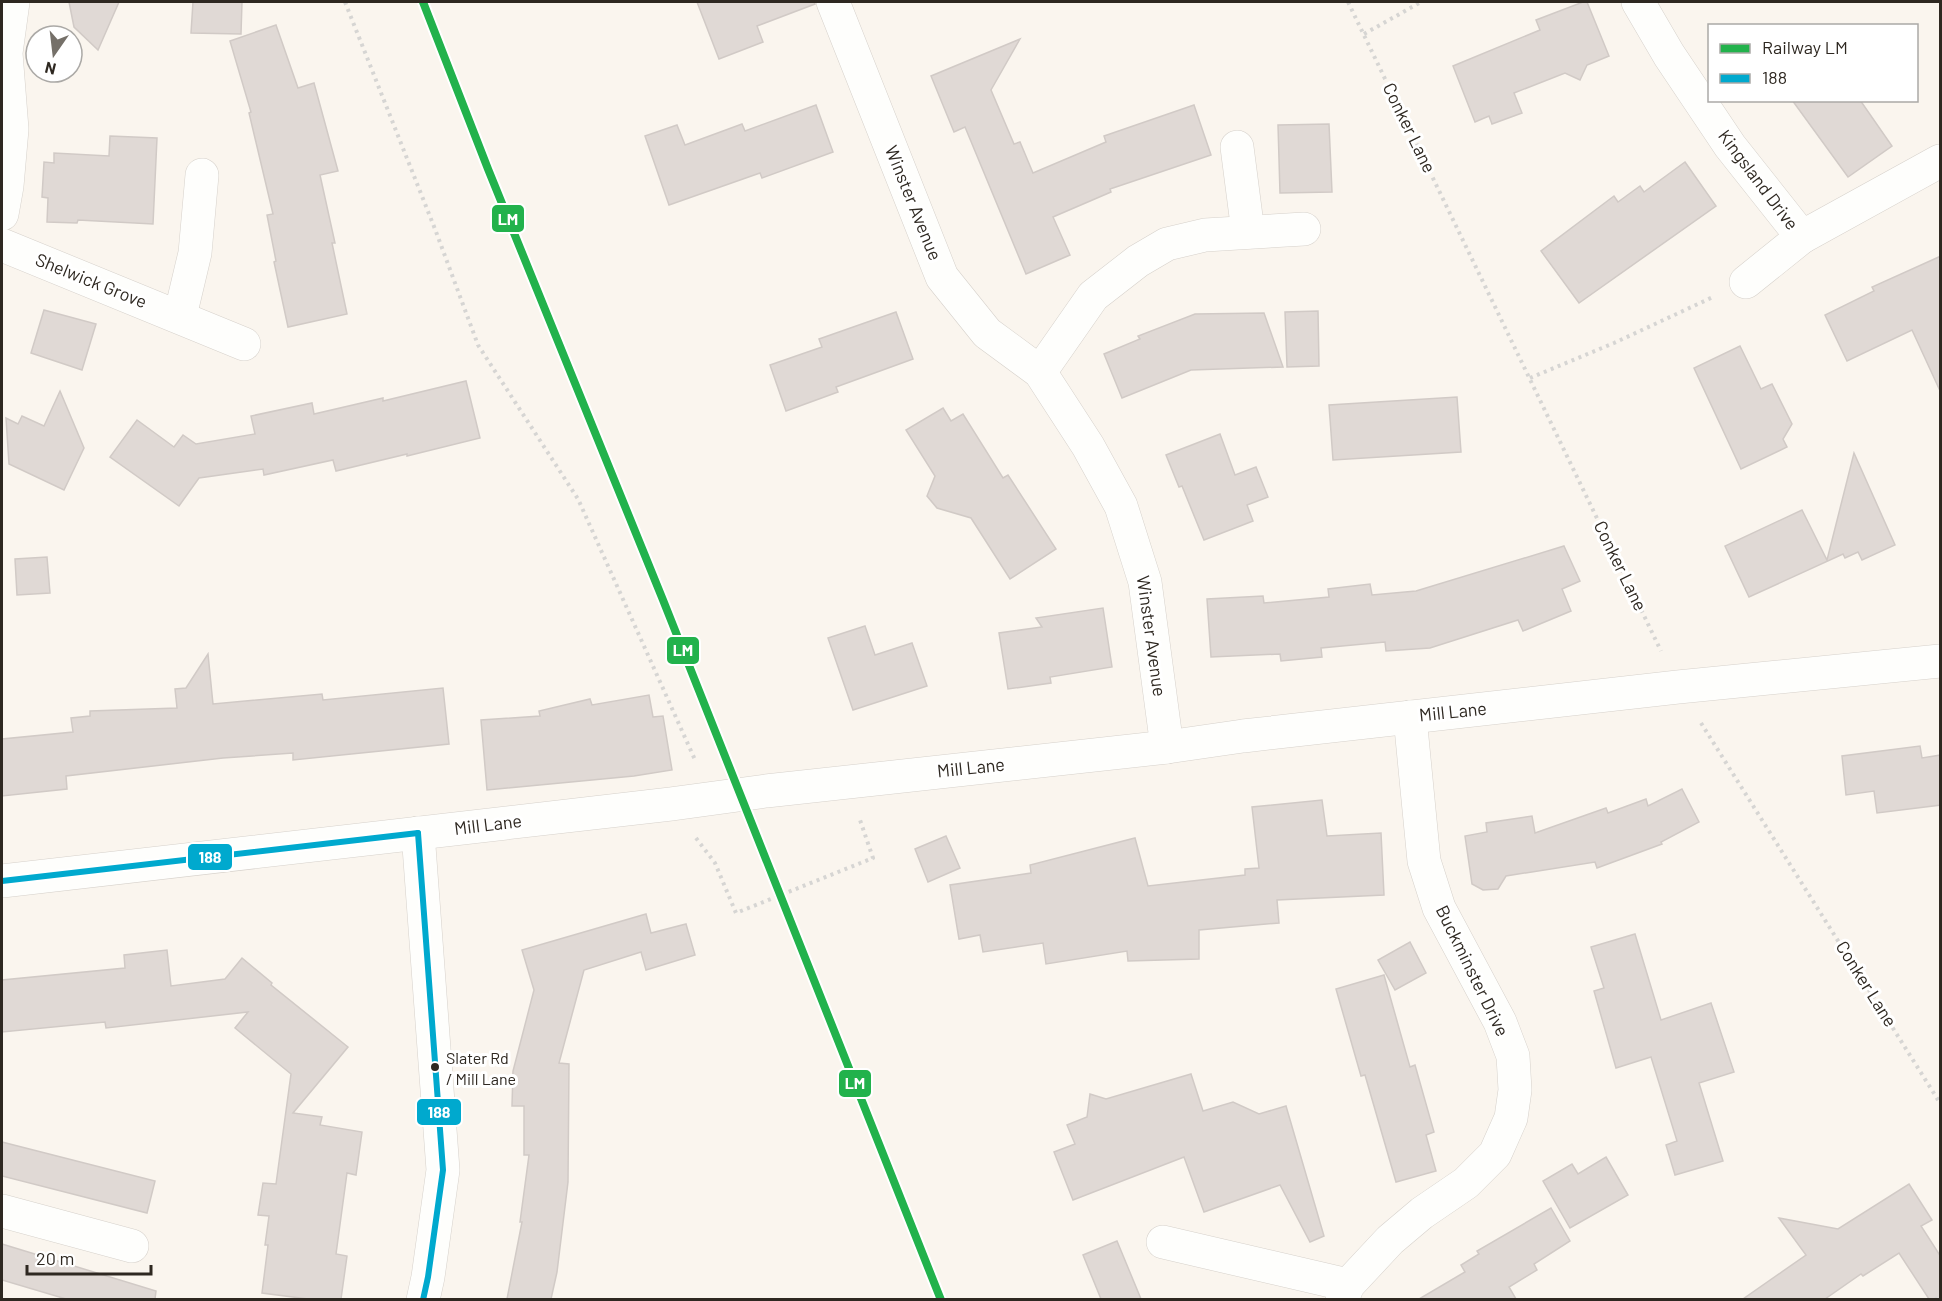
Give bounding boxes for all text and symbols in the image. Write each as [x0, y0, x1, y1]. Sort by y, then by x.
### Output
north arrow [24, 24, 84, 84]
legend [1708, 24, 1918, 102]
text: Railway LM [1762, 36, 1848, 58]
text: N [43, 59, 58, 80]
text: 188 [1762, 66, 1787, 88]
street label: Conker Lane [1379, 79, 1441, 176]
street label: Kingsland Drive [1714, 125, 1804, 234]
street label: Winster Avenue [881, 142, 947, 263]
line badge: LM [491, 204, 525, 233]
text: LM [498, 209, 518, 228]
street label: Shelwick Grove [32, 248, 150, 312]
street label: Conker Lane [1590, 517, 1652, 614]
street label: Winster Avenue [1133, 574, 1171, 698]
line badge: LM [666, 636, 700, 665]
text: LM [673, 640, 693, 659]
street label: Mill Lane [1418, 697, 1488, 725]
street label: Mill Lane [936, 753, 1006, 781]
street label: Mill Lane [453, 809, 523, 839]
line badge: 188 [187, 843, 233, 871]
text: 188 [199, 847, 222, 866]
street label: Buckminster Drive [1432, 901, 1514, 1040]
street label: Conker Lane [1832, 936, 1902, 1031]
place label: Slater Rd / Mill Lane [446, 1048, 516, 1088]
marker: Slater Rd / Mill Lane [429, 1061, 441, 1073]
line badge: LM [838, 1069, 872, 1098]
text: LM [845, 1073, 865, 1092]
line badge: 188 [416, 1098, 462, 1126]
text: 188 [428, 1102, 451, 1121]
scale bar [27, 1238, 152, 1276]
text: 20 m [36, 1247, 74, 1269]

